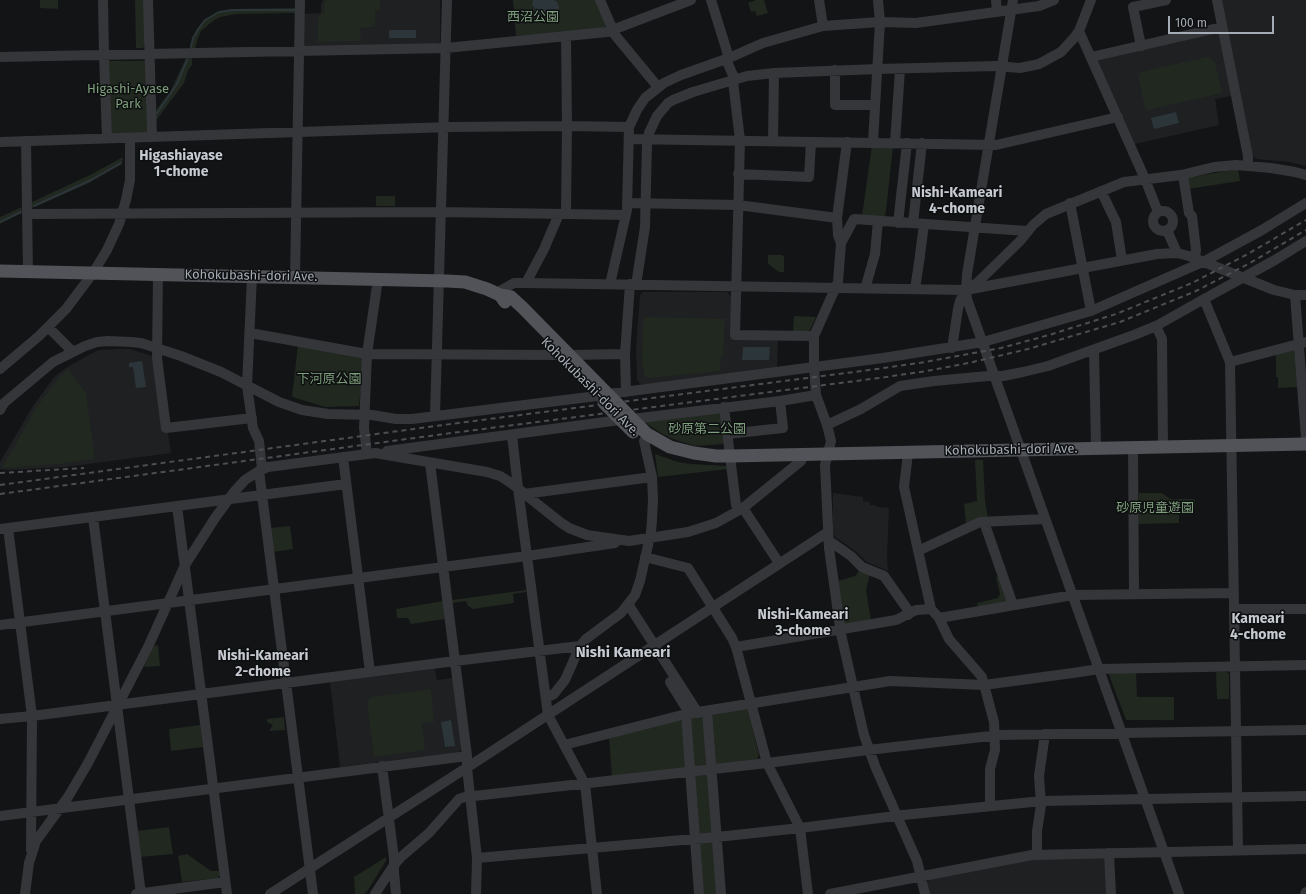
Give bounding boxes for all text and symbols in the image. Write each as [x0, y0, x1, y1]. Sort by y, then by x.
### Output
scale bar [1170, 8, 1276, 34]
park label: 西沼公園 [507, 9, 559, 25]
text: 100 m [1175, 16, 1207, 30]
park label: Higashi-Ayase Park [87, 81, 169, 112]
district label: Higashiayase 1-chome [139, 148, 223, 180]
district label: Nishi-Kameari 4-chome [912, 185, 1002, 218]
street label: Kohokubashi-dori Ave. [184, 267, 318, 285]
street label: Kohokubashi-dori Ave. [537, 334, 643, 440]
park label: 下河原公園 [297, 371, 361, 387]
park label: 砂原第二公園 [668, 421, 746, 437]
street label: Kohokubashi-dori Ave. [944, 441, 1078, 459]
park label: 砂原児童遊園 [1116, 500, 1194, 516]
district label: Nishi-Kameari 3-chome [758, 607, 848, 640]
district label: Kameari 4-chome [1230, 611, 1286, 644]
district label: Nishi Kameari [576, 644, 670, 662]
district label: Nishi-Kameari 2-chome [218, 648, 308, 680]

